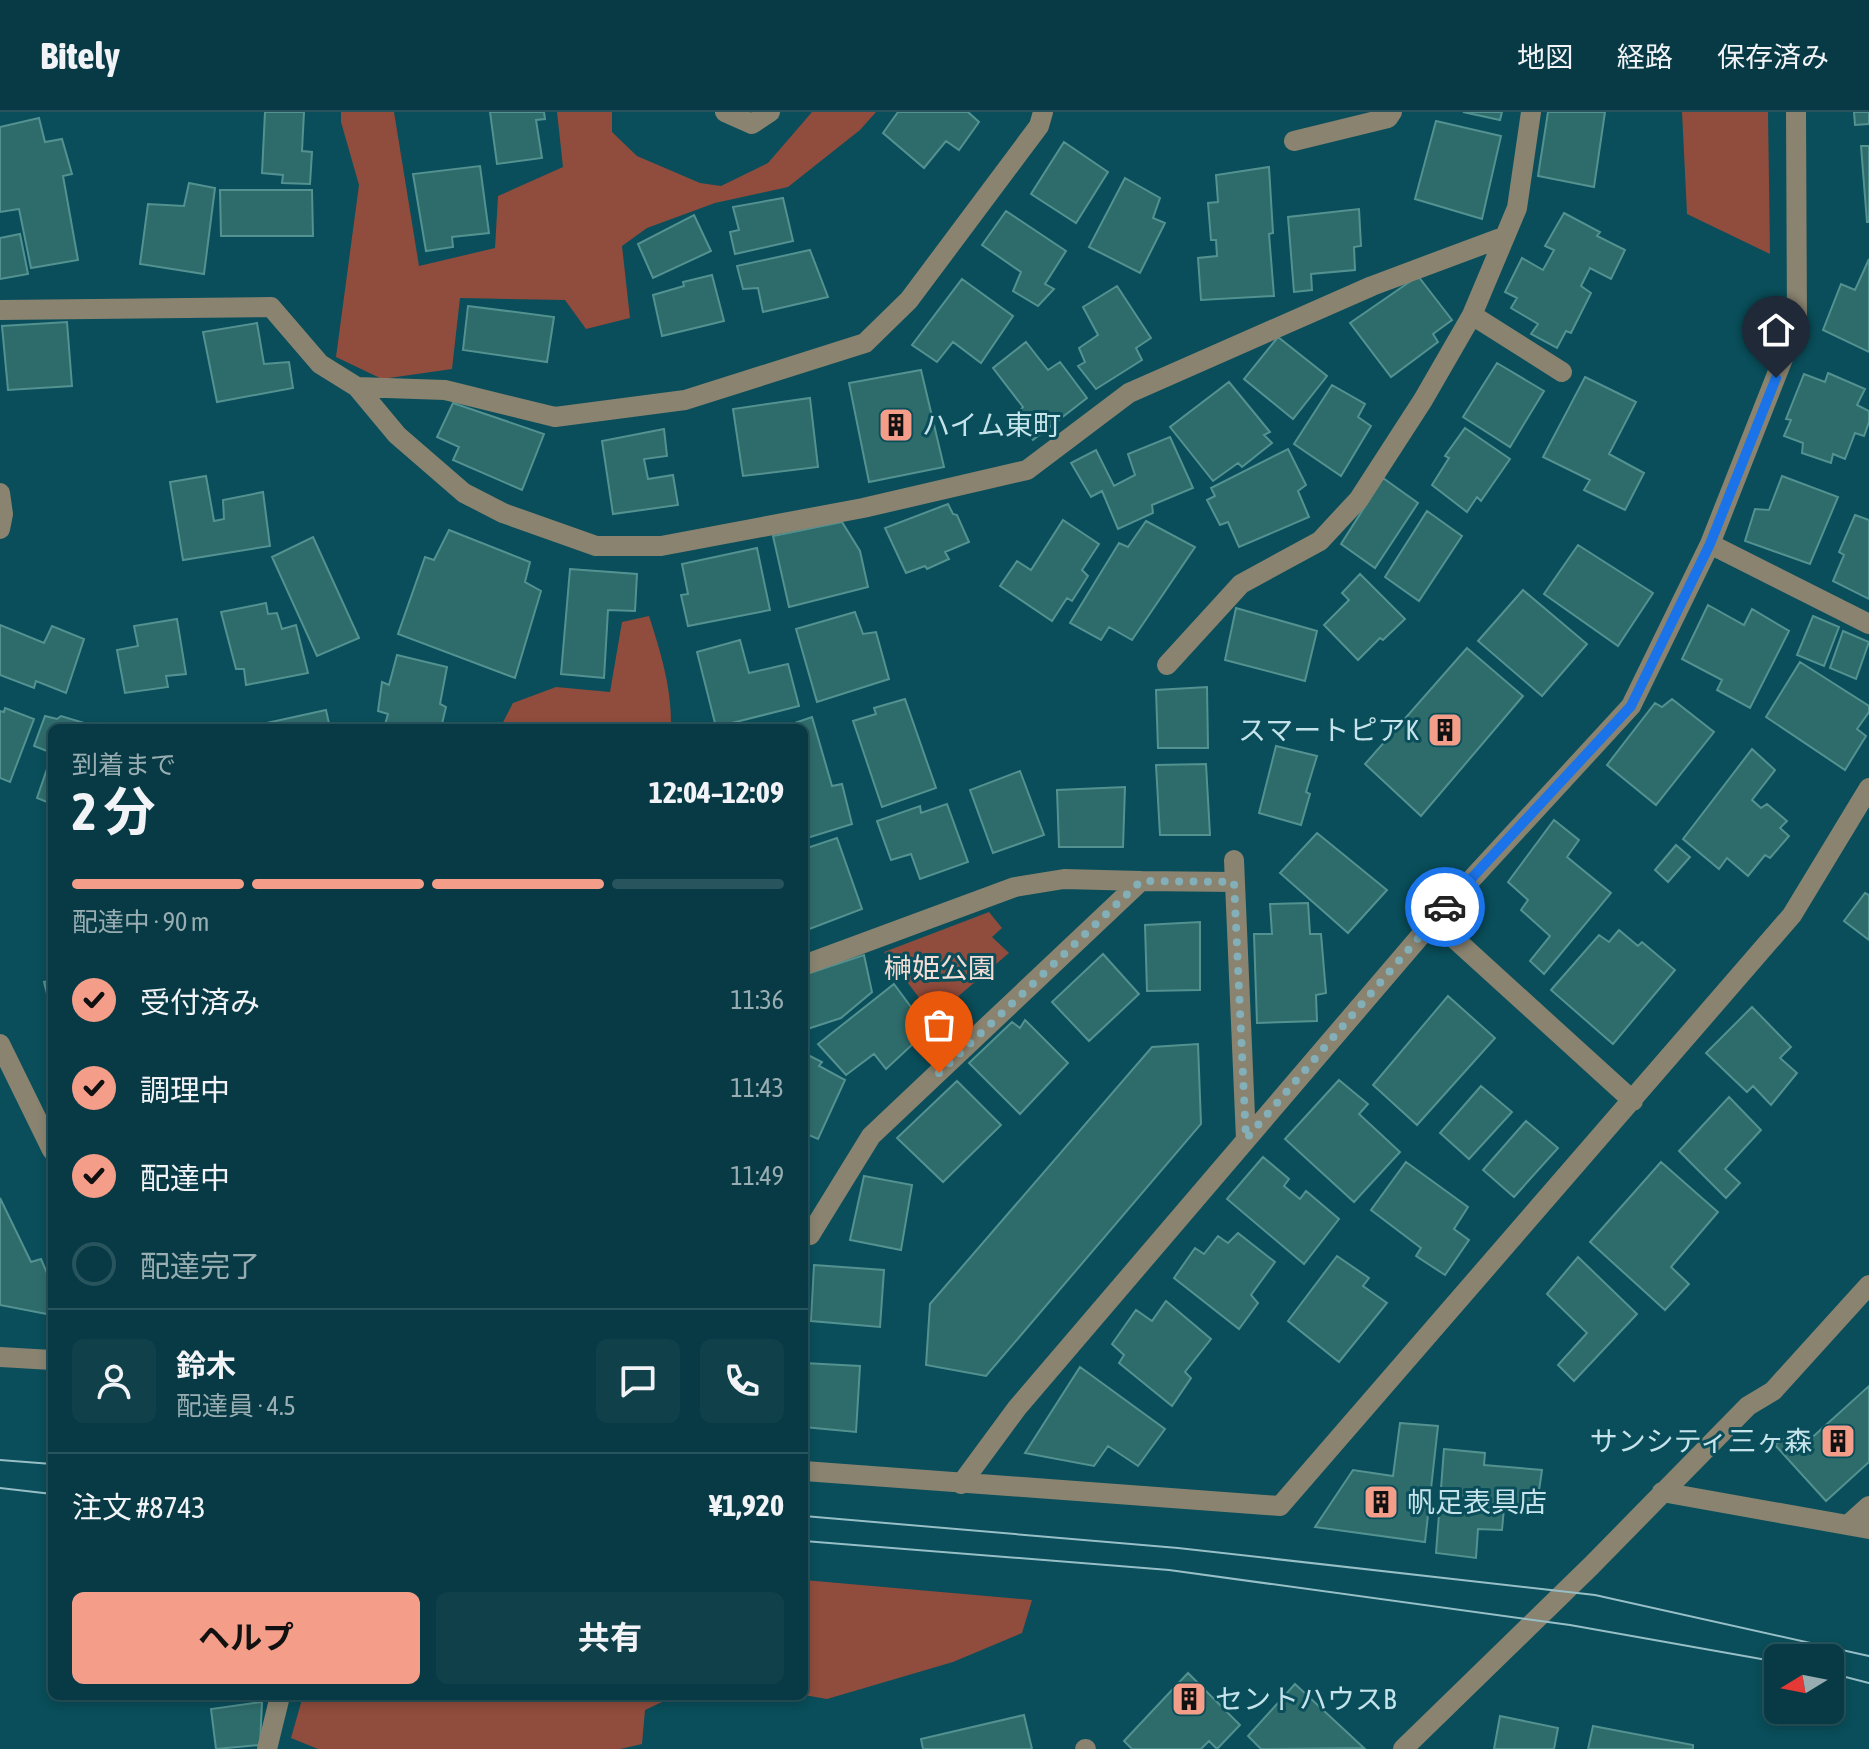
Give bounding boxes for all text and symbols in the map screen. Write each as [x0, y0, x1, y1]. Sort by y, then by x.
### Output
text: Bitely [40, 34, 120, 77]
text: 地図 [1517, 41, 1573, 73]
text: 経路 [1617, 41, 1673, 73]
text: 保存済み [1717, 41, 1829, 73]
pin [1742, 296, 1810, 378]
icon: home [1754, 308, 1798, 352]
building icon: ハイム東町 [877, 406, 915, 444]
place label: ハイム東町 [922, 409, 1061, 441]
building icon: スマートピアK [1426, 711, 1464, 749]
place label: スマートピアK [1238, 714, 1419, 746]
text: 到着まで [72, 750, 176, 780]
text: 12:04–12:09 [649, 775, 784, 809]
text: 2 分 [72, 781, 156, 841]
courier [1405, 867, 1485, 947]
icon: car [1423, 885, 1467, 929]
text: 配達中 · 90 m [72, 907, 209, 937]
park label: 榊姫公園 [884, 952, 996, 984]
icon: check [72, 978, 116, 1022]
text: 受付済み [140, 985, 260, 1019]
text: 11:36 [730, 985, 784, 1015]
pin [905, 991, 973, 1073]
icon: bag [917, 1003, 961, 1047]
icon: check [72, 1066, 116, 1110]
text: 調理中 [140, 1073, 230, 1107]
text: 11:43 [730, 1073, 784, 1103]
icon: check [72, 1154, 116, 1198]
text: 配達中 [140, 1161, 230, 1195]
text: 11:49 [730, 1161, 784, 1191]
text: 配達完了 [140, 1249, 260, 1283]
button: person [72, 1339, 156, 1423]
button: chat [596, 1339, 680, 1423]
button: phone [700, 1339, 784, 1423]
text: 鈴木 [176, 1348, 236, 1382]
text: 配達員 · 4.5 [176, 1391, 296, 1421]
building icon: サンシティ三ヶ森 [1819, 1422, 1857, 1460]
place label: サンシティ三ヶ森 [1590, 1425, 1812, 1457]
building icon: 帆足表具店 [1362, 1483, 1400, 1521]
place label: 帆足表具店 [1407, 1486, 1547, 1518]
text: ¥1,920 [709, 1488, 784, 1522]
text: 注文 #8743 [72, 1490, 206, 1524]
button: ヘルプ [72, 1592, 420, 1684]
button: 共有 [436, 1592, 784, 1684]
north arrow [1764, 1644, 1844, 1724]
map controls [1764, 1644, 1844, 1724]
building icon: セントハウスB [1170, 1680, 1208, 1718]
place label: セントハウスB [1215, 1683, 1396, 1715]

